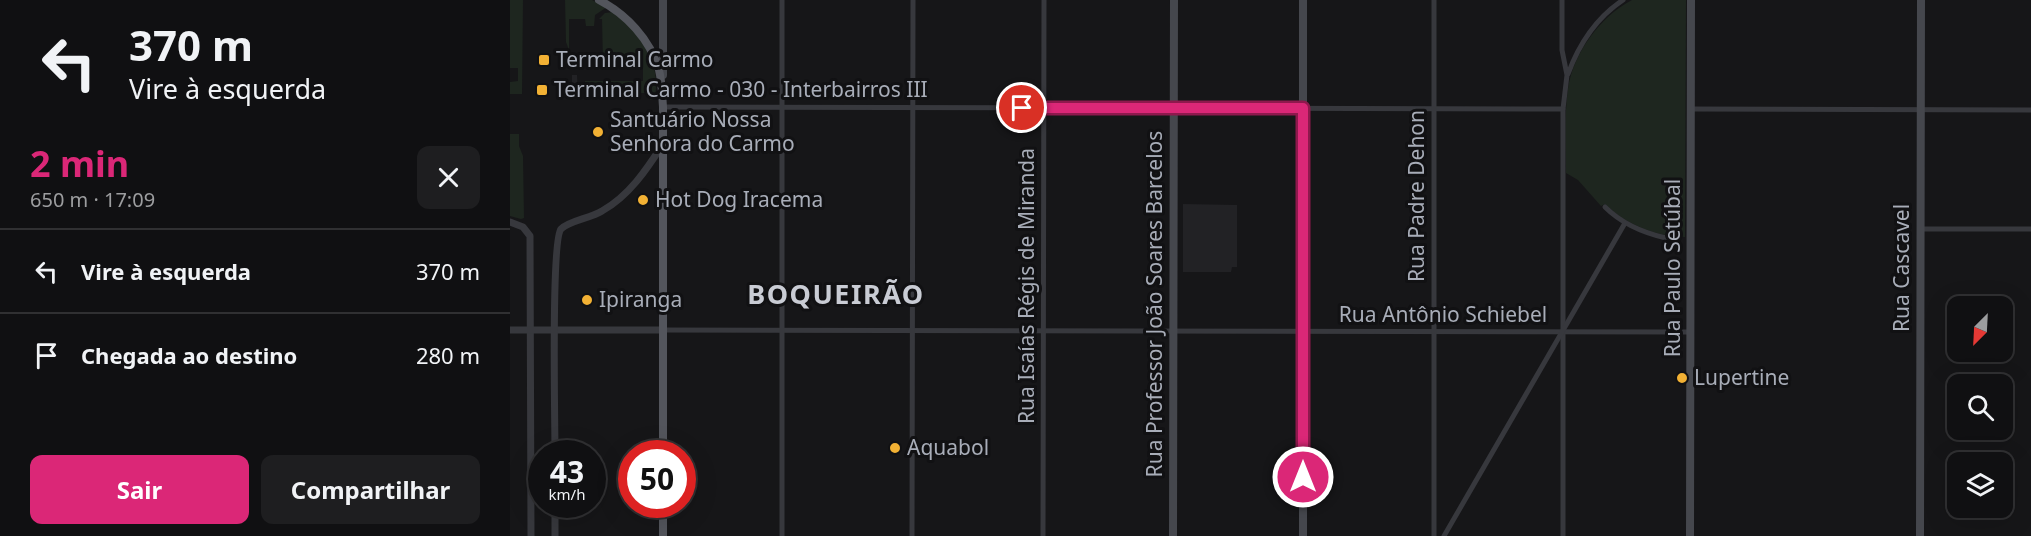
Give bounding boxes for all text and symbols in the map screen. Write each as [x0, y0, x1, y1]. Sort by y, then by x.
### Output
text: 370 m [129, 16, 253, 73]
icon: left [30, 24, 108, 102]
place label: Terminal Carmo [556, 45, 713, 73]
marker: Terminal Carmo [537, 53, 551, 67]
text: Vire à esquerda [129, 70, 326, 107]
place label: Terminal Carmo - 030 - Interbairros III [554, 75, 928, 103]
pin [996, 82, 1047, 133]
marker: Terminal Carmo - 030 - Interbairros III [535, 83, 549, 97]
icon: arrive [1005, 91, 1038, 124]
place label: Santuário Nossa Senhora do Carmo [610, 105, 795, 157]
street label: Rua Padre Dehon [1402, 110, 1430, 282]
marker: Santuário Nossa Senhora do Carmo [591, 125, 605, 139]
street label: Rua Professor João Soares Barcelos [1140, 131, 1168, 477]
text: 2 min [30, 139, 129, 188]
button: close [417, 146, 480, 209]
street label: Rua Isaías Régis de Miranda [1012, 148, 1040, 424]
street label: Rua Paulo Setúbal [1658, 179, 1686, 357]
place label: Hot Dog Iracema [655, 185, 823, 213]
text: 650 m · 17:09 [30, 186, 155, 213]
marker: Hot Dog Iracema [636, 193, 650, 207]
street label: Rua Cascavel [1887, 204, 1915, 332]
icon: left [30, 255, 63, 288]
text: Vire à esquerda [81, 256, 251, 286]
text: 370 m [416, 256, 480, 286]
district label: BOQUEIRÃO [747, 275, 925, 312]
place label: Ipiranga [599, 285, 682, 313]
marker: Ipiranga [580, 293, 594, 307]
north arrow [1947, 296, 2013, 362]
map controls [1947, 296, 2013, 518]
street label: Rua Antônio Schiebel [1339, 300, 1547, 328]
icon: arrive [30, 339, 63, 372]
text: Chegada ao destino [81, 340, 297, 370]
text: 280 m [416, 340, 480, 370]
place label: Lupertine [1694, 363, 1789, 391]
marker: Lupertine [1675, 371, 1689, 385]
button: search [1947, 374, 2013, 440]
place label: Aquabol [907, 433, 989, 461]
speed limit sign: 50 [618, 440, 696, 518]
marker: Aquabol [888, 441, 902, 455]
position arrow [1271, 445, 1335, 509]
text: 43 [550, 451, 584, 492]
button: layers [1947, 452, 2013, 518]
button: Sair [30, 455, 249, 524]
button: Compartilhar [261, 455, 480, 524]
text: km/h [549, 484, 585, 504]

